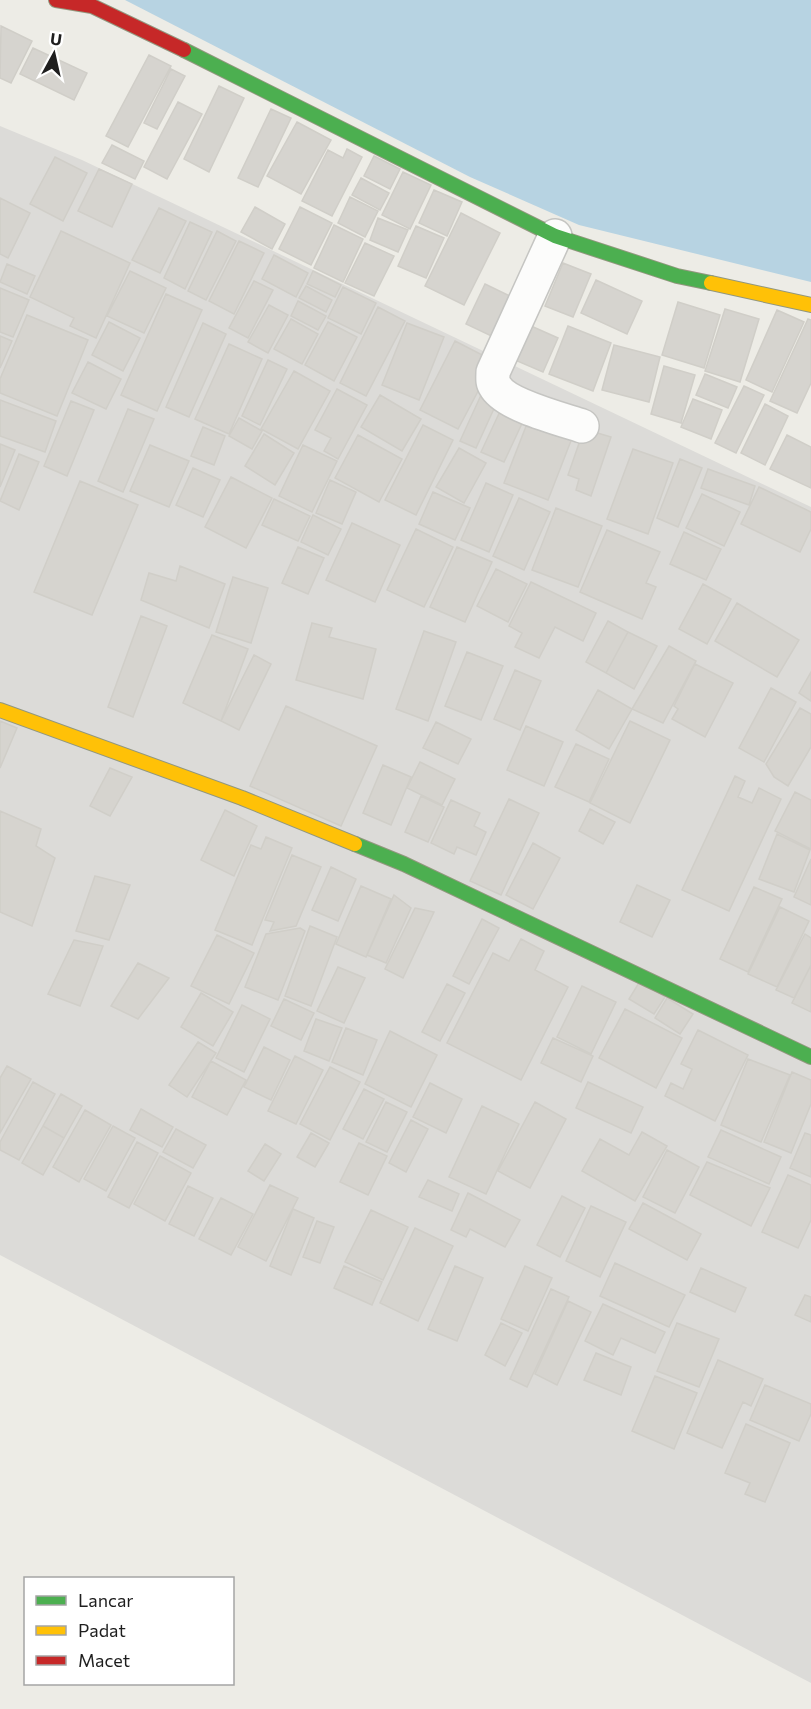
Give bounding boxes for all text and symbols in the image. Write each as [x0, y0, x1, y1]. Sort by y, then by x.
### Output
north arrow [24, 24, 84, 84]
text: U [49, 28, 63, 49]
legend [24, 1577, 234, 1685]
text: Lancar [78, 1589, 134, 1611]
text: Padat [78, 1619, 126, 1641]
text: Macet [78, 1649, 130, 1671]

